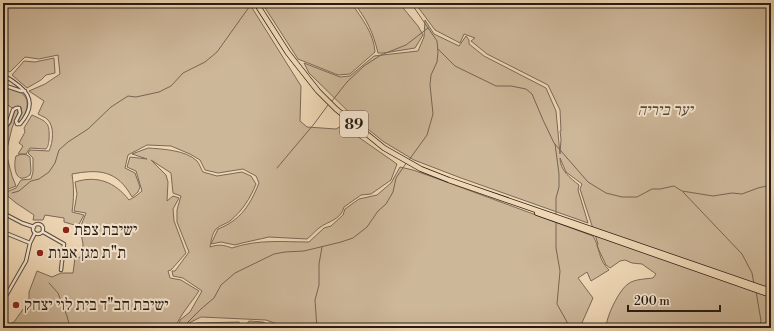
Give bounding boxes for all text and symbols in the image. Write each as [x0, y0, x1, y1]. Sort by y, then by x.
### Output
park label: יער ביריה [637, 100, 694, 120]
road number: 89 [340, 111, 368, 137]
place label: ישיבת צפת [74, 220, 137, 240]
marker: ישיבת צפת [61, 225, 71, 235]
place label: ת"ת מגן אבות [48, 243, 126, 263]
marker: ת"ת מגן אבות [35, 248, 45, 258]
scale bar [628, 287, 720, 313]
text: 200 m [634, 294, 670, 309]
place label: ישיבת חב"ד בית לוי יצחק [24, 295, 169, 315]
marker: ישיבת חב"ד בית לוי יצחק [11, 300, 21, 310]

